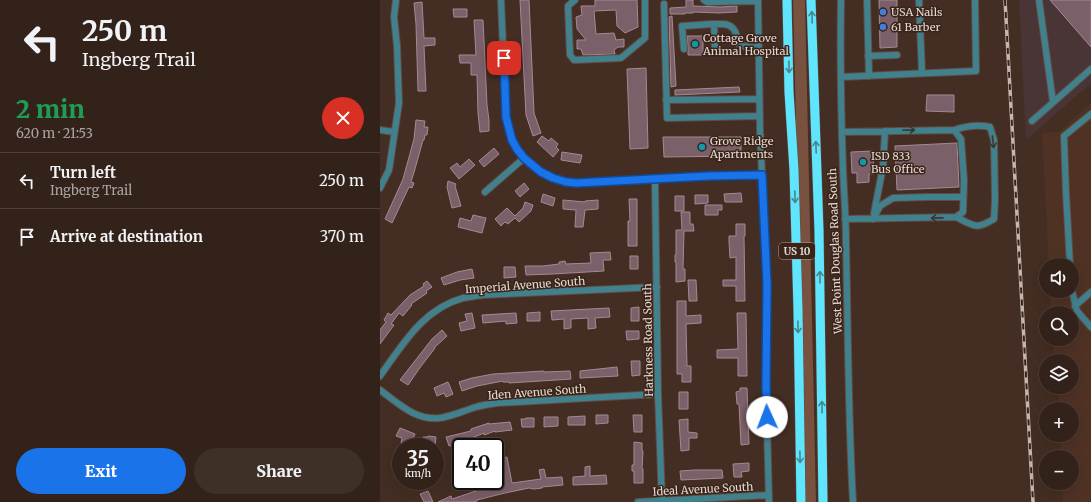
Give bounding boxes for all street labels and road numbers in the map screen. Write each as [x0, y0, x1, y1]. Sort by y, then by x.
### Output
street label: West Point Douglas Road South [825, 167, 845, 335]
road number: US 10 [779, 243, 815, 259]
street label: Imperial Avenue South [464, 274, 586, 296]
street label: Harkness Road South [640, 282, 656, 397]
street label: Iden Avenue South [487, 382, 587, 402]
street label: Ideal Avenue South [652, 479, 754, 499]

